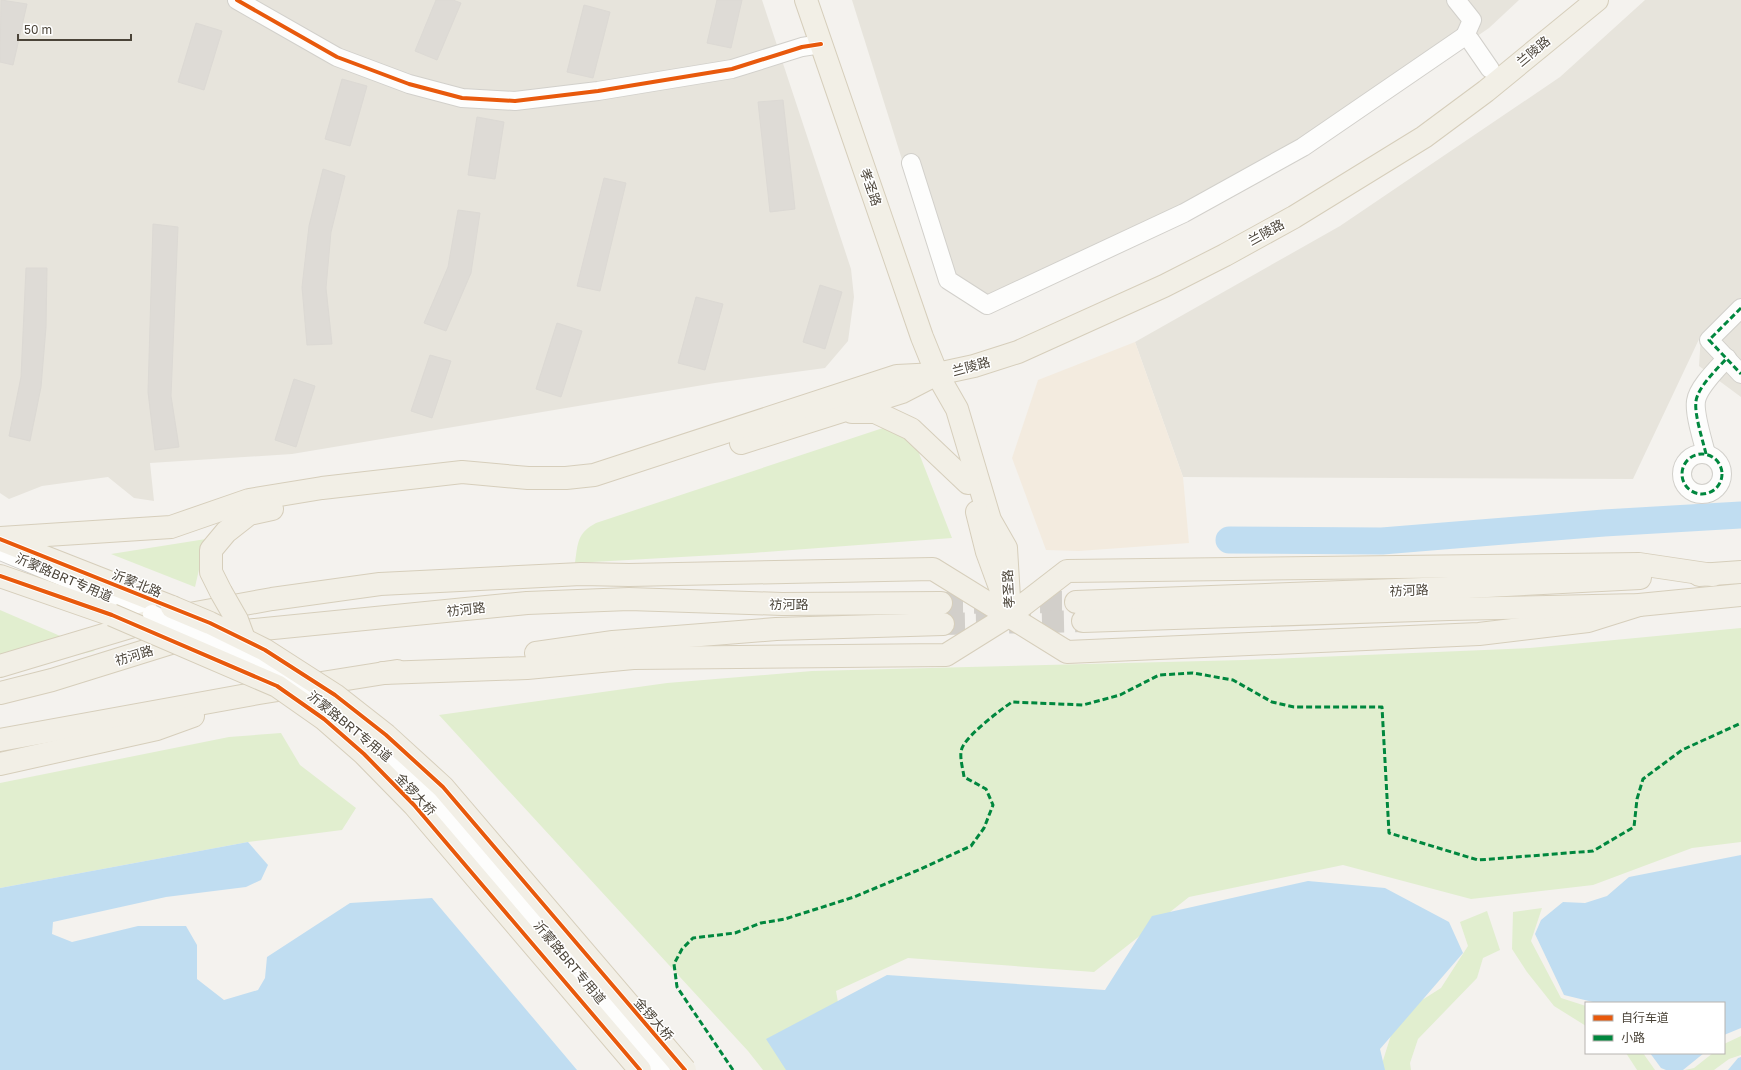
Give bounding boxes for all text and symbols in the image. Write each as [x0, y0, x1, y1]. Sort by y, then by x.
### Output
scale bar [18, 16, 131, 42]
text: 50 m [24, 22, 52, 37]
street label: 兰陵路 [1513, 32, 1553, 70]
street label: 孝圣路 [857, 166, 885, 208]
street label: 兰陵路 [1245, 216, 1287, 248]
street label: 兰陵路 [950, 353, 992, 379]
street label: 沂蒙路BRT专用道 [13, 549, 115, 605]
street label: 沂蒙北路 [110, 566, 164, 600]
street label: 孝圣路 [999, 569, 1017, 609]
street label: 祊河路 [1389, 581, 1429, 599]
street label: 祊河路 [769, 596, 809, 612]
street label: 祊河路 [446, 599, 486, 619]
street label: 祊河路 [113, 642, 155, 668]
street label: 沂蒙路BRT专用道 [305, 687, 395, 765]
street label: 金锣大桥 [392, 770, 440, 818]
street label: 沂蒙路BRT专用道 [531, 917, 609, 1007]
street label: 金锣大桥 [631, 994, 677, 1044]
legend [1585, 1002, 1725, 1054]
text: 自行车道 [1621, 1010, 1669, 1025]
text: 小路 [1621, 1030, 1645, 1045]

